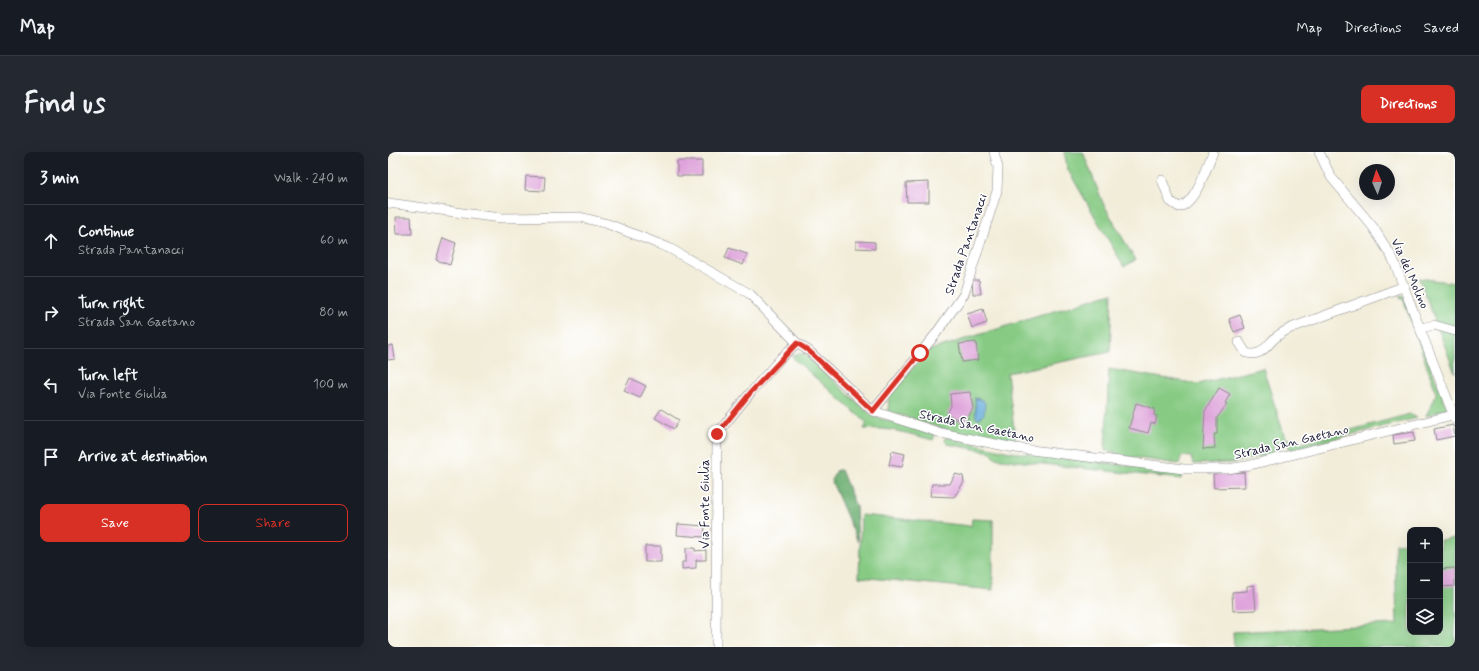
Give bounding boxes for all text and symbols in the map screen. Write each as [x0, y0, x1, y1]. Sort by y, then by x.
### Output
text: Map [20, 15, 55, 40]
text: Map [1296, 19, 1322, 37]
text: Directions [1344, 19, 1402, 37]
text: Saved [1424, 19, 1459, 37]
button: Directions [1361, 85, 1455, 123]
text: Find us [24, 86, 105, 123]
north arrow [1359, 164, 1395, 200]
text: 3 min [40, 167, 79, 189]
text: Walk · 240 m [274, 170, 348, 187]
street label: Strada Pantanacci [941, 192, 992, 297]
text: Continue [78, 222, 134, 242]
icon: ahead [40, 230, 62, 252]
text: 60 m [320, 232, 348, 249]
street label: Via del Molino [1386, 236, 1433, 312]
text: Strada Pantanacci [78, 242, 184, 259]
text: Turn right [78, 294, 145, 314]
icon: right [40, 302, 62, 324]
text: 80 m [319, 304, 348, 321]
text: Strada San Gaetano [78, 314, 195, 331]
route start [911, 344, 929, 362]
text: Turn left [78, 366, 138, 386]
icon: left [40, 374, 62, 396]
text: 100 m [313, 376, 348, 393]
text: Via Fonte Giulia [78, 386, 167, 403]
street label: Strada San Gaetano [918, 406, 1036, 447]
street label: Strada San Gaetano [1232, 421, 1351, 464]
route end [708, 425, 726, 443]
icon: arrive [40, 446, 62, 468]
text: Arrive at destination [78, 447, 207, 467]
street label: Via Fonte Giulia [697, 459, 714, 549]
button: Save [40, 504, 190, 542]
button: Share [198, 504, 348, 542]
map controls [1407, 527, 1443, 635]
button: + [1407, 527, 1443, 563]
button: − [1407, 563, 1443, 599]
button: layers [1407, 599, 1443, 635]

